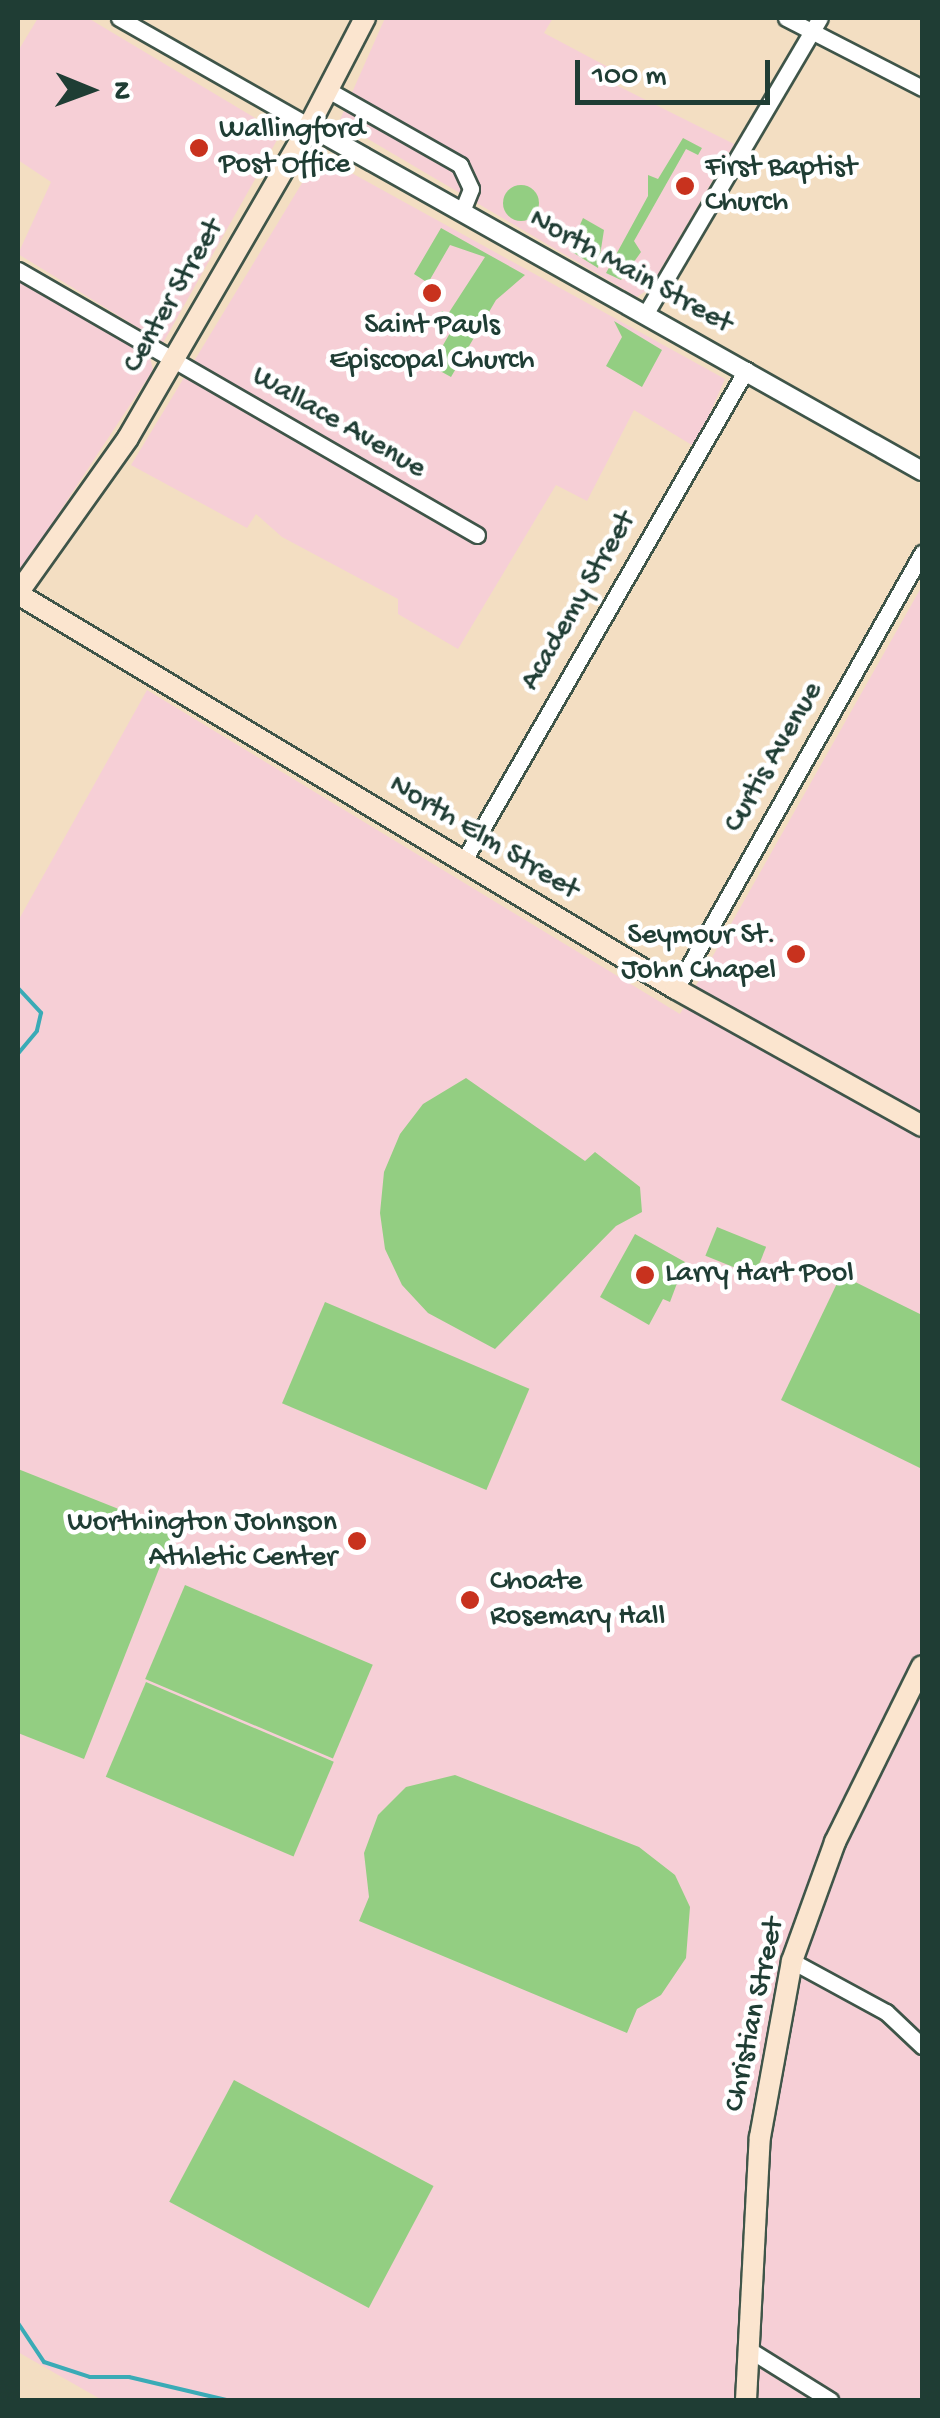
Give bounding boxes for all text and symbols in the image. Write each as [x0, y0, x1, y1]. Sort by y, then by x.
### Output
north arrow [40, 40, 140, 140]
scale bar [580, 40, 775, 102]
text: 100 m [592, 60, 667, 95]
text: N [104, 81, 137, 100]
place label: Wallingford Post Office [219, 113, 365, 184]
marker: Wallingford Post Office [188, 137, 210, 159]
place label: First Baptist Church [705, 151, 857, 222]
marker: First Baptist Church [674, 175, 696, 197]
street label: North Main Street [522, 202, 738, 344]
street label: Center Street [117, 214, 233, 380]
marker: Saint Pauls Episcopal Church [421, 282, 443, 304]
place label: Saint Pauls Episcopal Church [329, 309, 535, 380]
street label: Wallace Avenue [245, 360, 431, 488]
street label: Academy Street [514, 506, 646, 698]
street label: Curtis Avenue [717, 676, 833, 840]
street label: North Elm Street [382, 768, 584, 910]
place label: Seymour St. John Chapel [621, 919, 776, 990]
marker: Seymour St. John Chapel [785, 943, 807, 965]
place label: Larry Hart Pool [665, 1257, 854, 1293]
marker: Larry Hart Pool [634, 1264, 656, 1286]
place label: Worthington Johnson Athletic Center [67, 1506, 337, 1576]
marker: Worthington Johnson Athletic Center [346, 1530, 368, 1552]
place label: Choate Rosemary Hall [490, 1565, 665, 1636]
marker: Choate Rosemary Hall [459, 1589, 481, 1611]
street label: Christian Street [718, 1915, 794, 2115]

